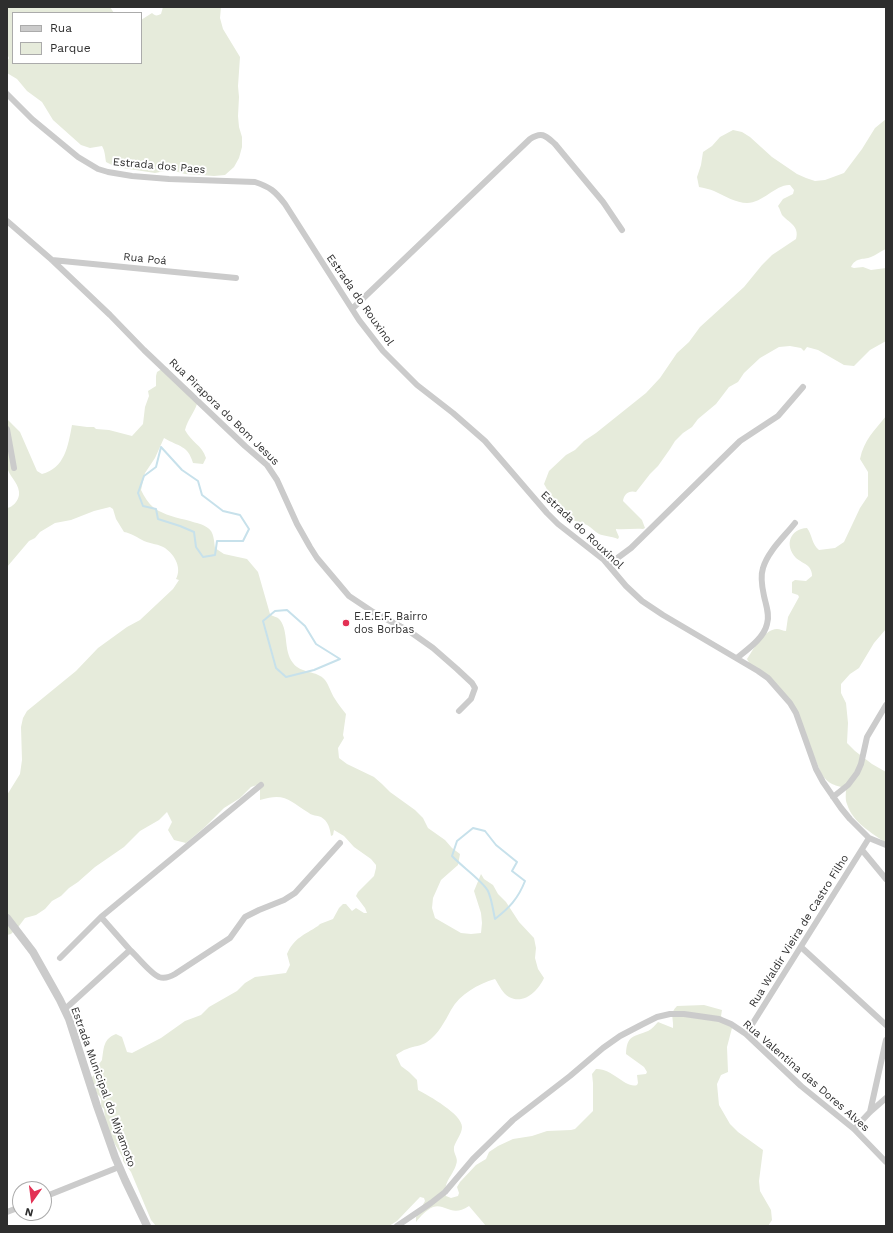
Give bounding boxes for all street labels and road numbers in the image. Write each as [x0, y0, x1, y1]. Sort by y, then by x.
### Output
street label: Estrada dos Paes [112, 155, 206, 177]
street label: Rua Poá [123, 250, 167, 268]
street label: Estrada do Rouxinol [324, 252, 396, 348]
street label: Rua Pirapora do Bom Jesus [166, 356, 282, 468]
street label: Estrada do Rouxinol [538, 488, 626, 572]
street label: Rua Waldir Vieira de Castro Filho [746, 852, 852, 1010]
street label: Estrada Municipal do Miyamoto [68, 1005, 138, 1169]
street label: Rua Valentina das Dores Alves [740, 1018, 872, 1134]

